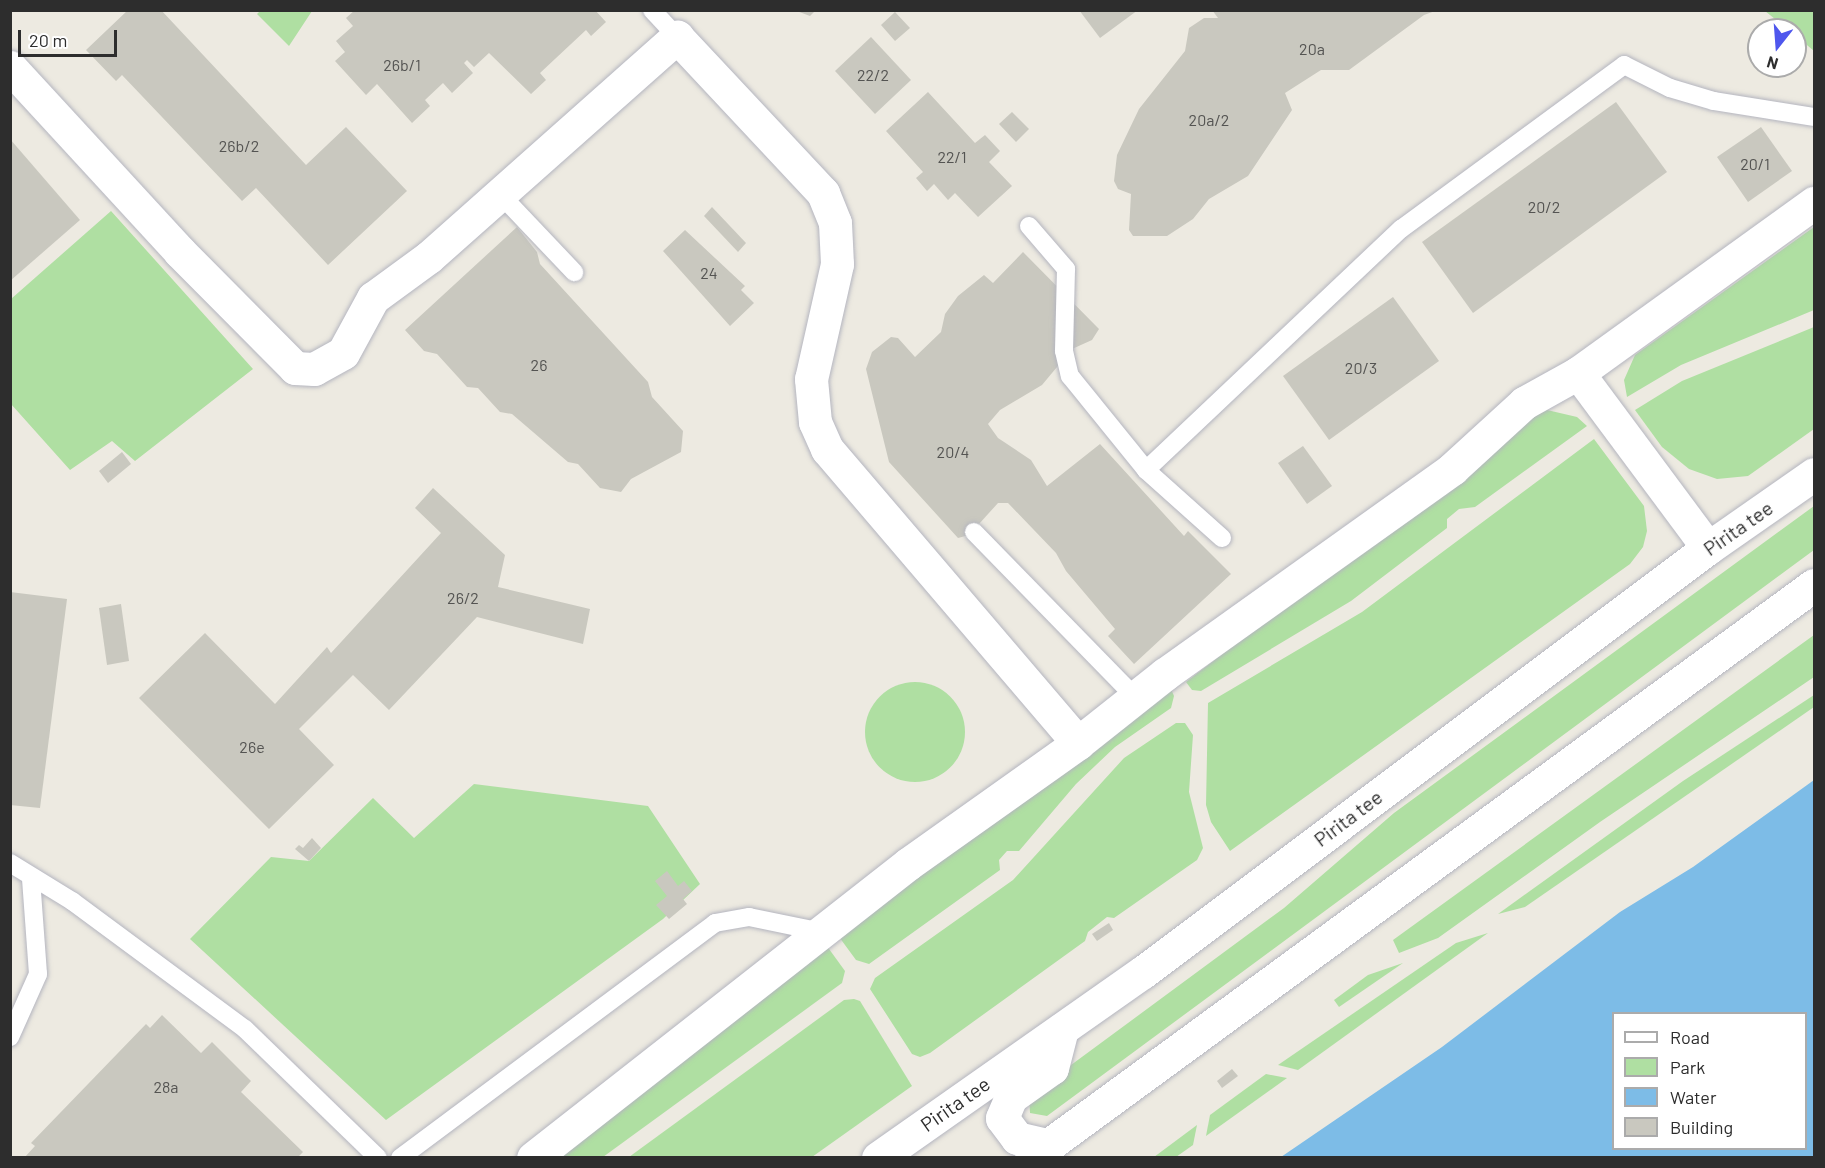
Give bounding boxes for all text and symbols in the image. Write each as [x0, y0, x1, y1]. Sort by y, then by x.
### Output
scale bar [21, 18, 120, 56]
north arrow [1747, 18, 1807, 78]
text: 20 m [29, 29, 67, 51]
house number: 20a [1299, 39, 1325, 59]
text: N [1764, 53, 1780, 74]
house number: 26b/1 [383, 55, 421, 75]
house number: 22/2 [857, 65, 889, 85]
house number: 20a/2 [1189, 110, 1229, 130]
house number: 26b/2 [219, 136, 259, 156]
house number: 22/1 [937, 147, 967, 167]
house number: 20/1 [1740, 154, 1770, 174]
house number: 20/2 [1528, 197, 1560, 217]
house number: 24 [700, 263, 718, 283]
house number: 26 [531, 355, 547, 375]
house number: 20/3 [1345, 358, 1377, 378]
house number: 20/4 [937, 442, 969, 462]
street label: Pirita tee [1699, 495, 1777, 561]
house number: 26/2 [447, 588, 479, 608]
house number: 26e [239, 737, 265, 757]
street label: Pirita tee [1309, 785, 1387, 851]
legend [1612, 1012, 1807, 1150]
text: Road [1670, 1026, 1710, 1048]
text: Park [1670, 1056, 1705, 1078]
street label: Pirita tee [916, 1071, 994, 1137]
house number: 28a [153, 1077, 179, 1097]
text: Water [1670, 1086, 1717, 1108]
text: Building [1670, 1116, 1733, 1138]

